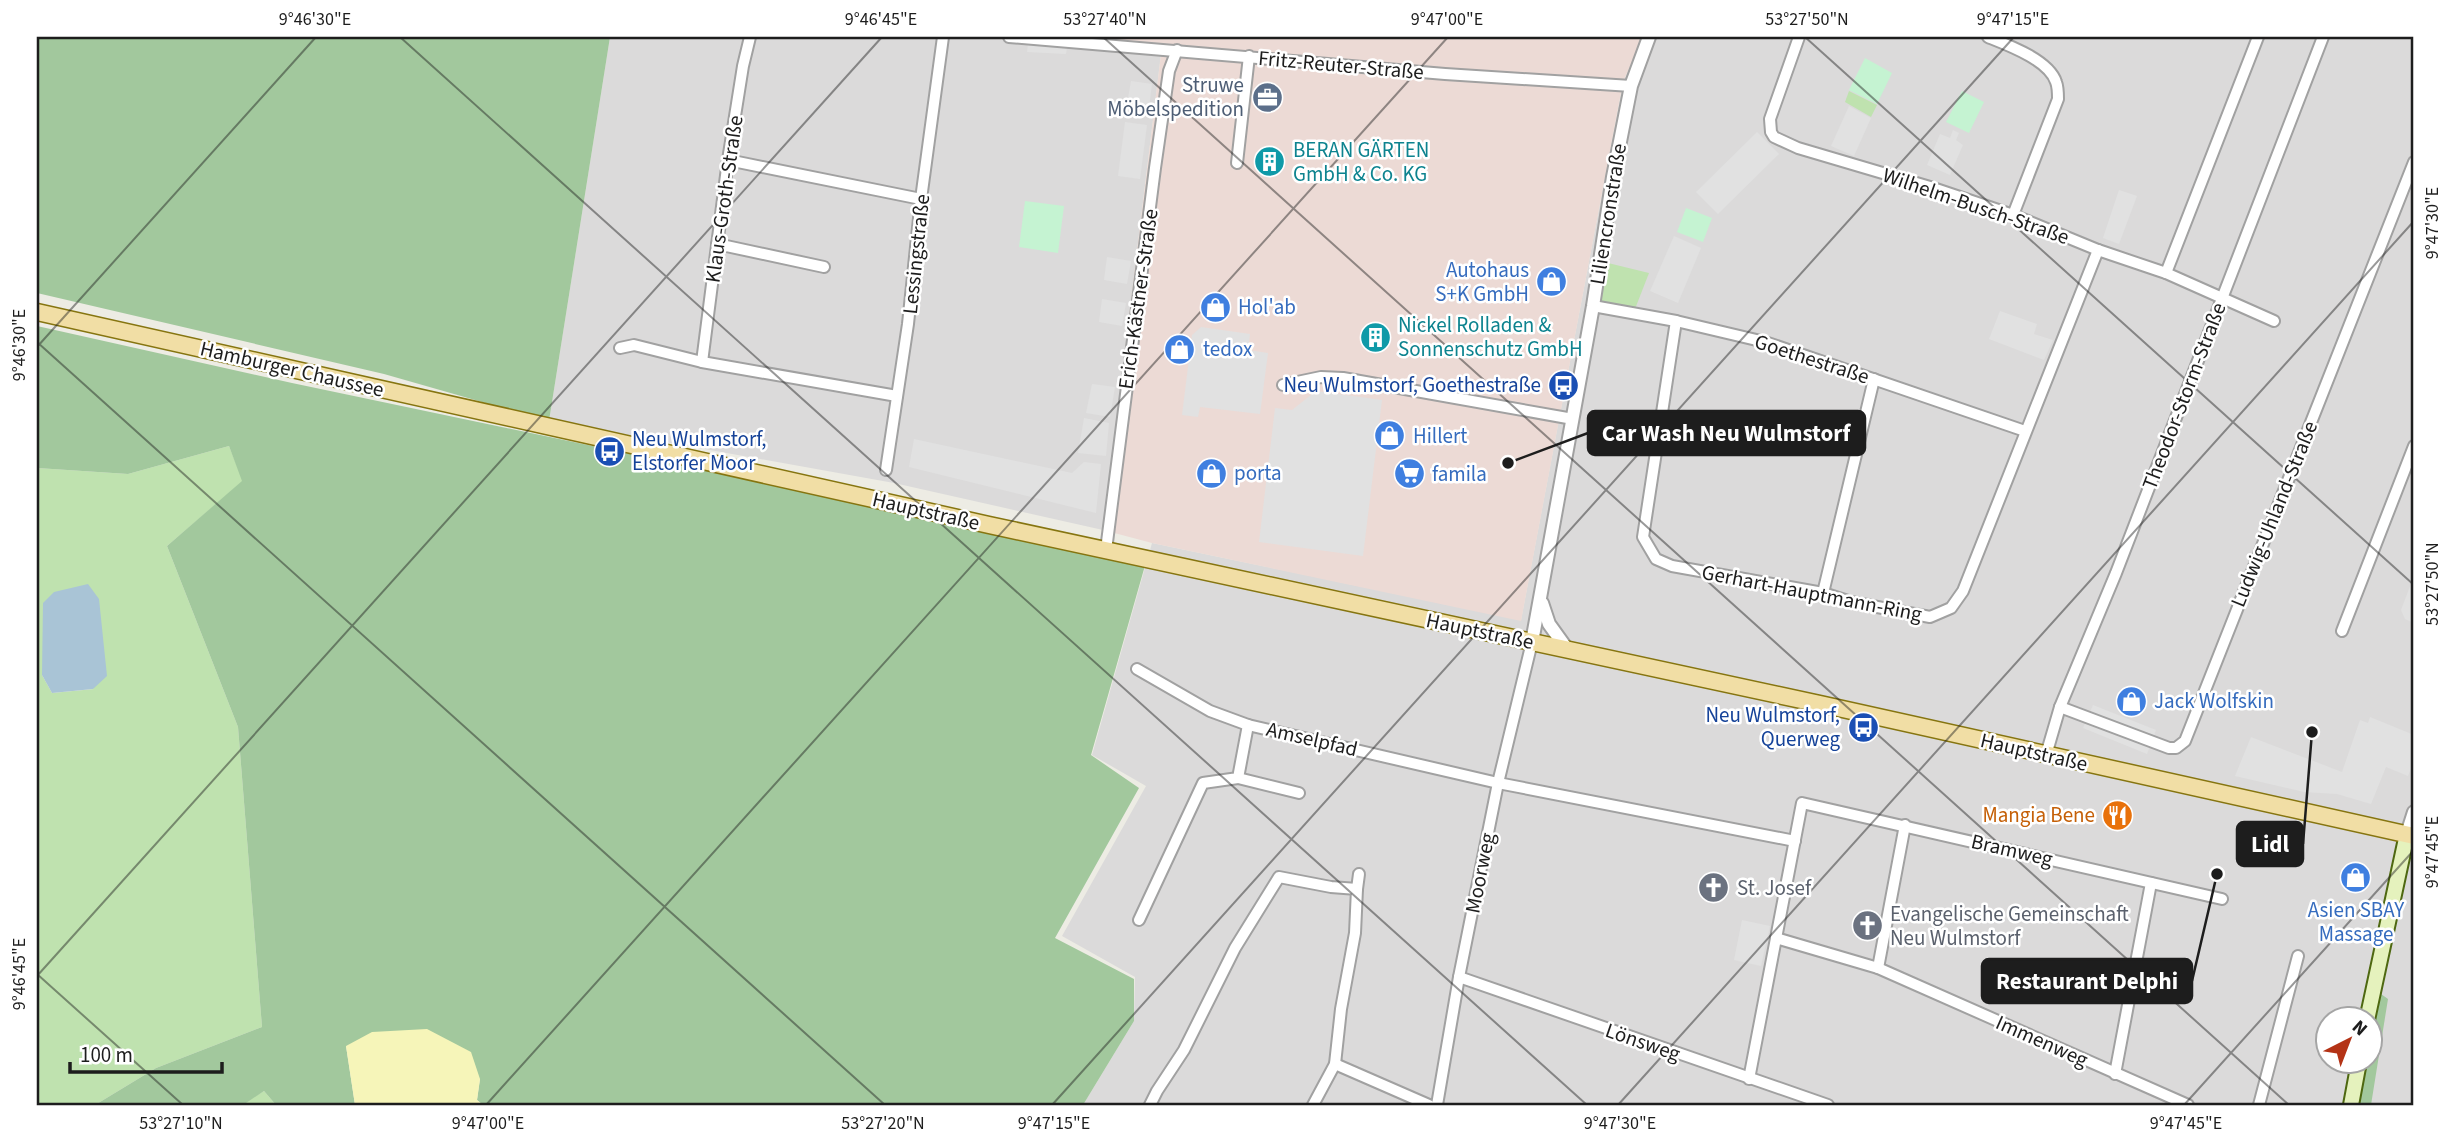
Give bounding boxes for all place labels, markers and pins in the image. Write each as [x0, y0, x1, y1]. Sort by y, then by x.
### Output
place label: Struwe Möbelspedition [1107, 70, 1244, 124]
office icon: Struwe Möbelspedition [1250, 80, 1284, 114]
place label: BERAN GÄRTEN GmbH & Co. KG [1293, 135, 1429, 189]
building icon: BERAN GÄRTEN GmbH & Co. KG [1253, 145, 1287, 179]
place label: Autohaus S+K GmbH [1435, 255, 1529, 309]
shop icon: Autohaus S+K GmbH [1535, 265, 1569, 299]
shop icon: Hol'ab [1198, 290, 1232, 324]
place label: Hol'ab [1238, 292, 1296, 322]
place label: Nickel Rolladen & Sonnenschutz GmbH [1398, 310, 1583, 364]
building icon: Nickel Rolladen & Sonnenschutz GmbH [1358, 320, 1392, 354]
shop icon: tedox [1163, 332, 1197, 366]
place label: tedox [1203, 334, 1253, 364]
bus stop icon: Neu Wulmstorf, Goethestraße [1547, 368, 1581, 402]
place label: Neu Wulmstorf, Goethestraße [1283, 370, 1541, 400]
callout: Car Wash Neu Wulmstorf [1588, 411, 1865, 455]
shop icon: Hillert [1373, 419, 1407, 453]
place label: Hillert [1413, 421, 1467, 451]
place label: Neu Wulmstorf, Elstorfer Moor [632, 424, 767, 478]
bus stop icon: Neu Wulmstorf, Elstorfer Moor [592, 434, 626, 468]
shop icon: porta [1194, 456, 1228, 490]
supermarket icon: famila [1392, 457, 1426, 491]
place label: porta [1234, 458, 1282, 488]
place label: famila [1432, 459, 1487, 489]
shop icon: Jack Wolfskin [2114, 684, 2148, 718]
place label: Jack Wolfskin [2154, 686, 2274, 716]
place label: Neu Wulmstorf, Querweg [1706, 700, 1840, 754]
bus stop icon: Neu Wulmstorf, Querweg [1846, 710, 1880, 744]
restaurant icon: Mangia Bene [2101, 798, 2135, 832]
place label: Mangia Bene [1982, 800, 2095, 830]
callout: Lidl [2237, 822, 2303, 866]
shop icon: Asien SBAY Massage [2339, 861, 2373, 895]
church icon: St. Josef [1697, 871, 1731, 905]
place label: St. Josef [1737, 873, 1812, 903]
place label: Asien SBAY Massage [2308, 895, 2405, 949]
place label: Evangelische Gemeinschaft Neu Wulmstorf [1890, 899, 2129, 953]
church icon: Evangelische Gemeinschaft Neu Wulmstorf [1850, 909, 1884, 943]
callout: Restaurant Delphi [1982, 959, 2192, 1003]

